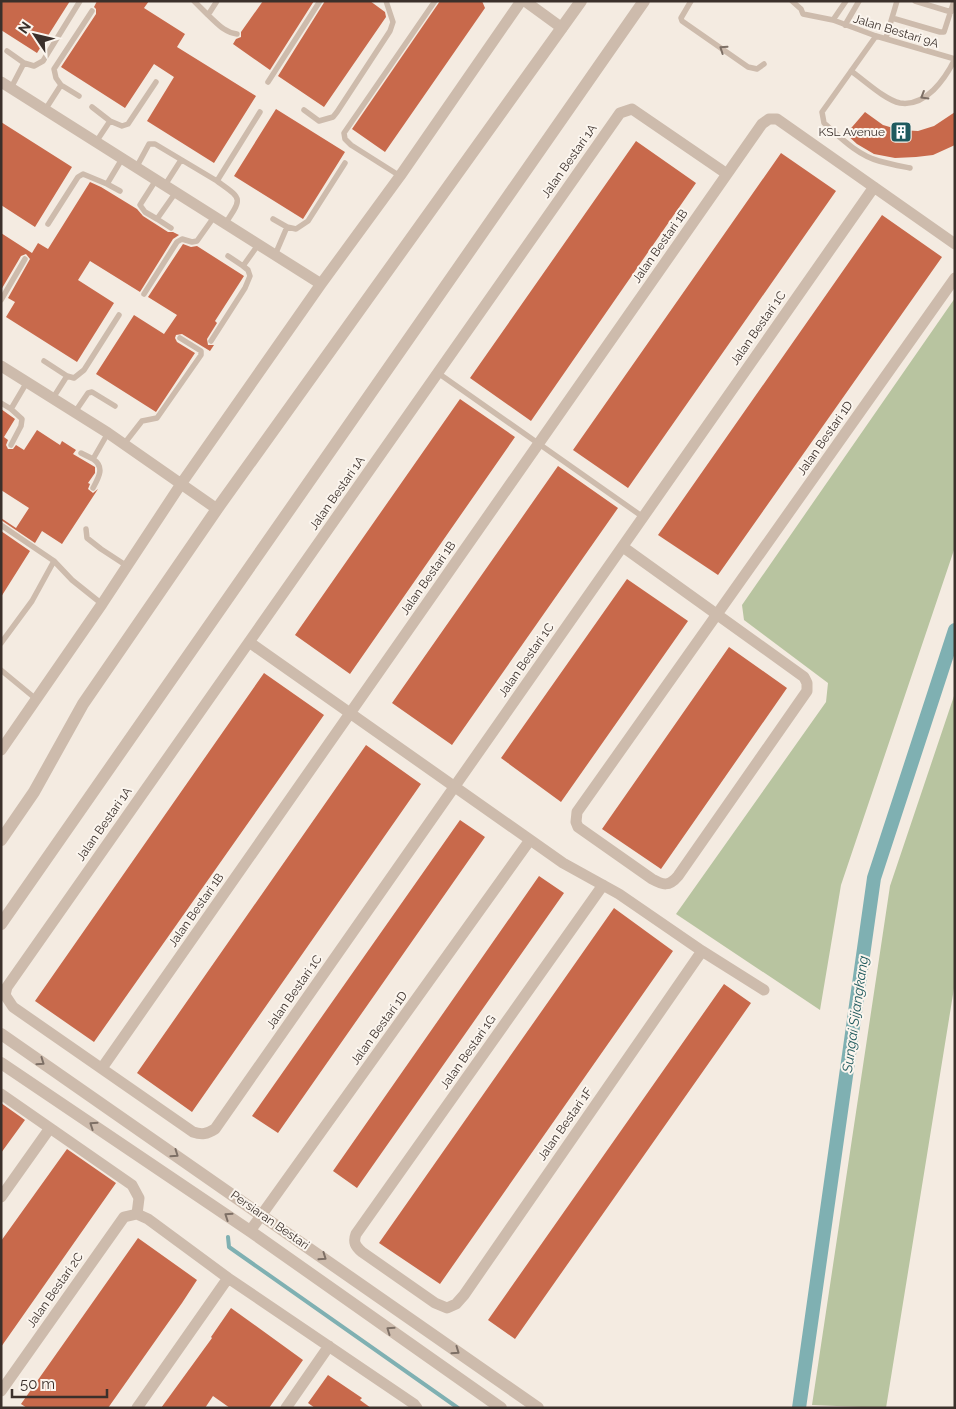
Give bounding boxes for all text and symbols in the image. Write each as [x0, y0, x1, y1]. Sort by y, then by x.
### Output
north arrow [10, 10, 60, 60]
street label: Jalan Bestari 9A [852, 11, 940, 51]
text: N [15, 19, 34, 37]
one-way arrow [720, 46, 729, 55]
one-way arrow [920, 89, 929, 99]
building icon: KSL Avenue [889, 120, 913, 144]
street label: Jalan Bestari 1A [538, 122, 600, 200]
place label: KSL Avenue [819, 125, 885, 139]
street label: Jalan Bestari 1B [629, 207, 691, 285]
street label: Jalan Bestari 1C [727, 288, 789, 368]
street label: Jalan Bestari 1D [794, 398, 856, 478]
street label: Jalan Bestari 1A [306, 454, 368, 532]
street label: Jalan Bestari 1B [397, 539, 459, 617]
street label: Jalan Bestari 1C [495, 620, 557, 700]
street label: Jalan Bestari 1A [73, 785, 135, 863]
street label: Jalan Bestari 1B [165, 871, 227, 949]
street label: Jalan Bestari 1C [263, 952, 325, 1032]
water label: Sungai Sijangkang [839, 955, 871, 1074]
street label: Jalan Bestari 1D [348, 988, 410, 1067]
street label: Jalan Bestari 1G [437, 1012, 499, 1092]
one-way arrow [36, 1056, 45, 1065]
street label: Jalan Bestari 1F [535, 1085, 595, 1163]
one-way arrow [90, 1122, 99, 1131]
one-way arrow [169, 1148, 179, 1157]
street label: Persiaran Bestari [228, 1188, 312, 1252]
one-way arrow [224, 1213, 234, 1222]
street label: Jalan Bestari 2C [24, 1250, 86, 1330]
one-way arrow [317, 1251, 327, 1260]
one-way arrow [386, 1327, 396, 1336]
one-way arrow [450, 1345, 460, 1354]
scale bar [12, 1366, 108, 1398]
text: 50 m [20, 1375, 55, 1393]

